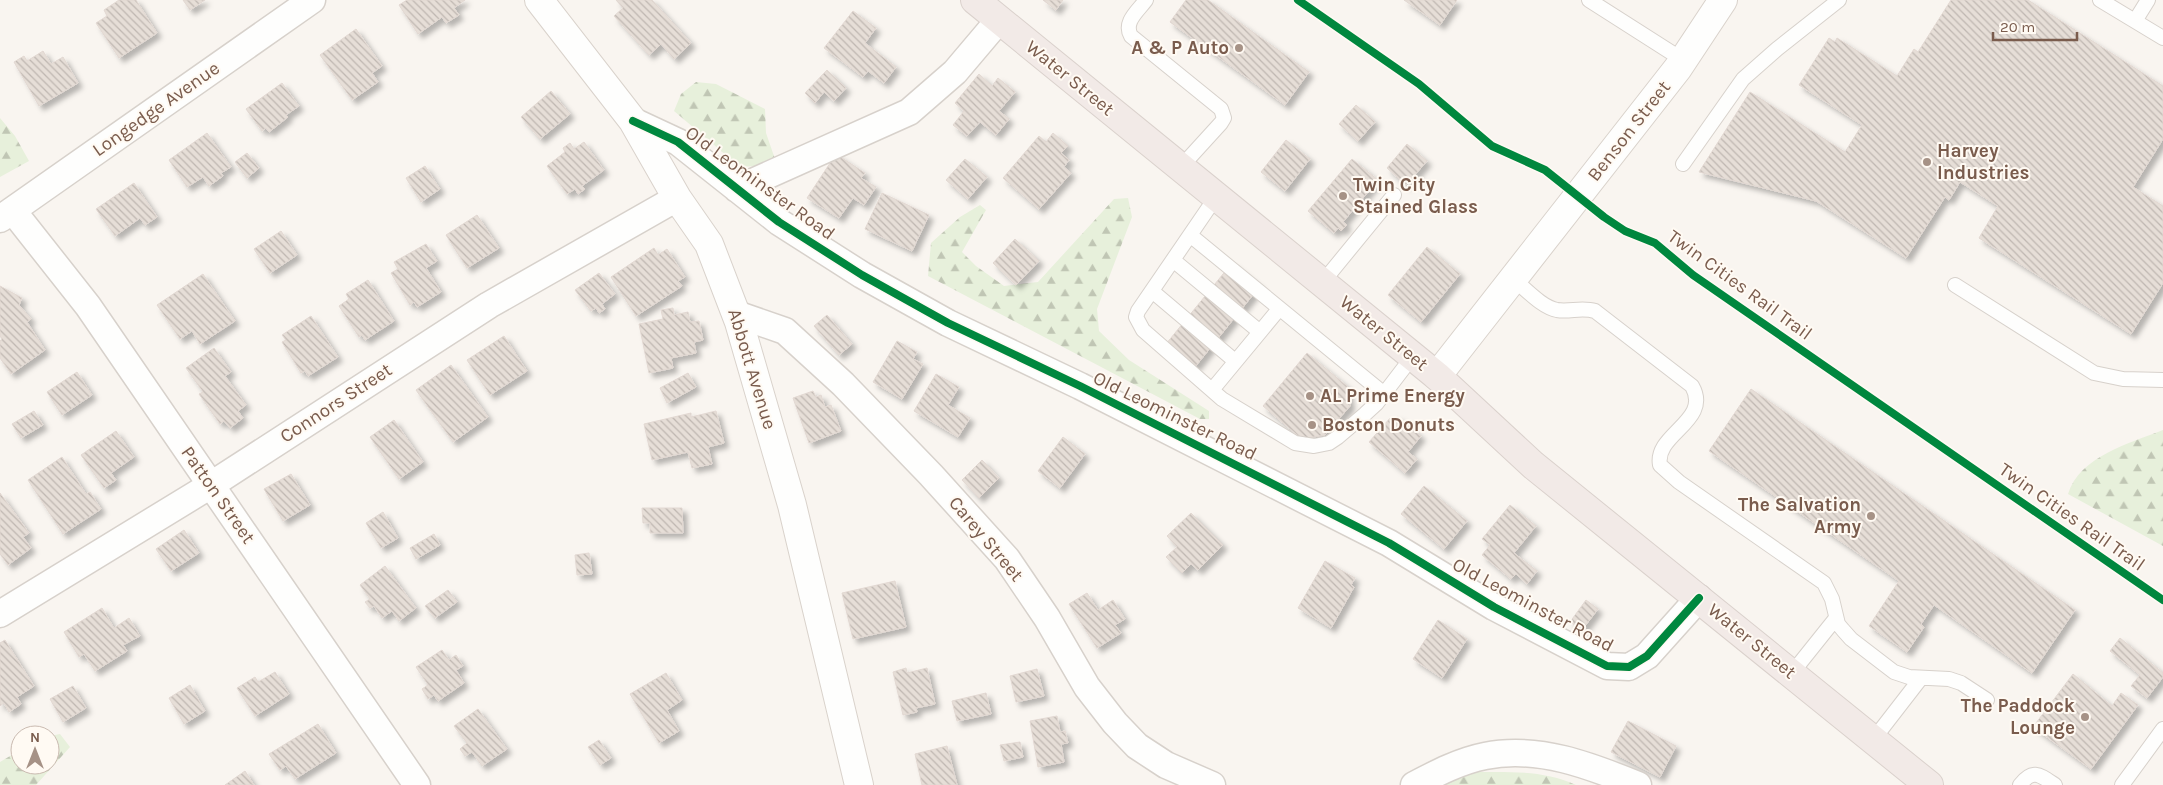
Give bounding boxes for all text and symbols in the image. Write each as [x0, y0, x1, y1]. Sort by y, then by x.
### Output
scale bar [1993, 10, 2077, 42]
text: 20 m [2000, 18, 2035, 36]
street label: Water Street [1021, 36, 1119, 120]
place label: A & P Auto [1131, 37, 1229, 59]
marker: A & P Auto [1233, 42, 1245, 54]
street label: Longedge Avenue [88, 57, 224, 161]
street label: Benson Street [1583, 76, 1675, 186]
street label: Old Leominster Road [681, 121, 839, 245]
place label: Harvey Industries [1937, 140, 2030, 184]
marker: Harvey Industries [1921, 156, 1933, 168]
place label: Twin City Stained Glass [1353, 174, 1478, 218]
marker: Twin City Stained Glass [1337, 190, 1349, 202]
street label: Twin Cities Rail Trail [1664, 225, 1816, 345]
street label: Water Street [1335, 291, 1433, 375]
street label: Abbott Avenue [723, 306, 781, 432]
street label: Connors Street [276, 359, 396, 447]
street label: Old Leominster Road [1090, 367, 1260, 465]
place label: AL Prime Energy [1320, 385, 1465, 407]
marker: AL Prime Energy [1304, 390, 1316, 402]
place label: Boston Donuts [1322, 414, 1455, 436]
marker: Boston Donuts [1306, 419, 1318, 431]
street label: Patton Street [176, 442, 260, 548]
street label: Twin Cities Rail Trail [1995, 458, 2149, 576]
street label: Carey Street [944, 492, 1028, 586]
place label: The Salvation Army [1738, 494, 1861, 538]
marker: The Salvation Army [1865, 510, 1877, 522]
street label: Old Leominster Road [1449, 553, 1617, 657]
street label: Water Street [1703, 599, 1801, 683]
place label: The Paddock Lounge [1961, 695, 2075, 739]
marker: The Paddock Lounge [2079, 711, 2091, 723]
north arrow [10, 725, 60, 775]
text: N [30, 729, 40, 746]

